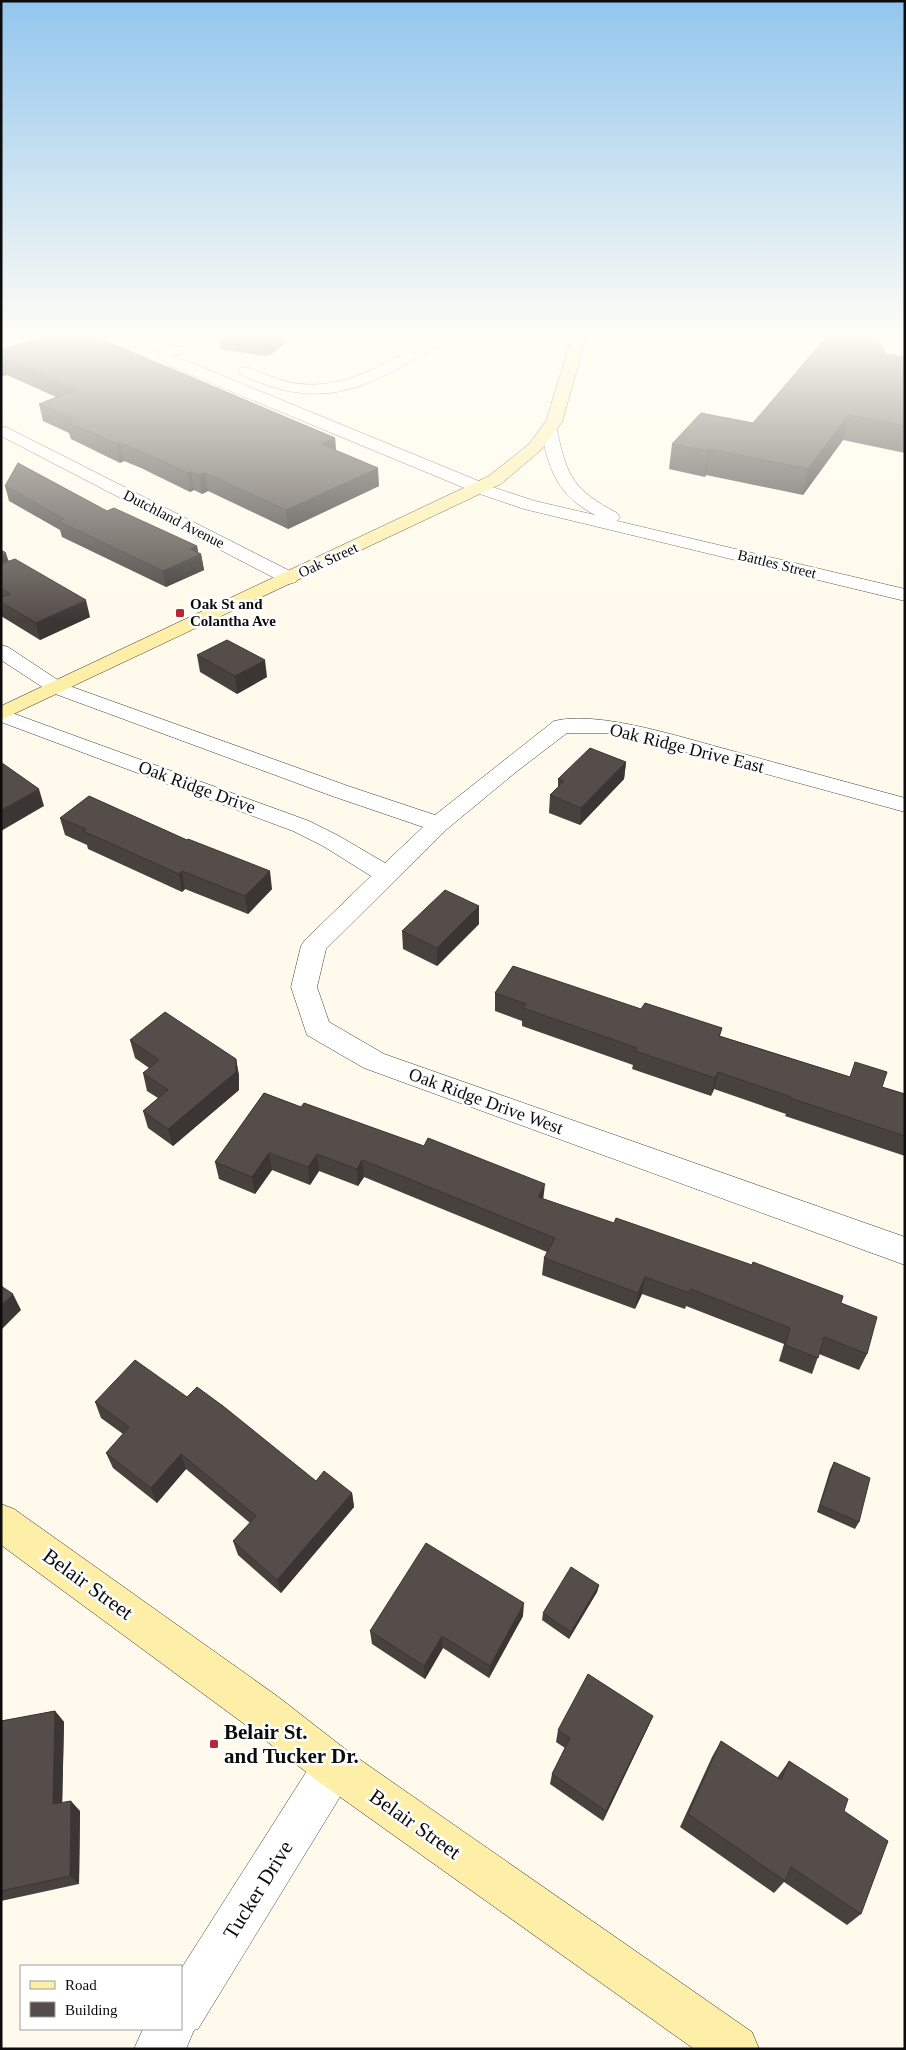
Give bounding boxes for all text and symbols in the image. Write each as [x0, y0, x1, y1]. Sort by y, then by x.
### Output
street label: Dutchland Avenue [121, 487, 227, 551]
street label: Oak Street [296, 539, 361, 581]
street label: Battles Street [736, 547, 819, 582]
place label: Oak St and Colantha Ave [190, 596, 276, 629]
marker: Oak St and Colantha Ave [174, 607, 186, 619]
street label: Oak Ridge Drive East [608, 719, 766, 777]
street label: Oak Ridge Drive [136, 757, 258, 817]
street label: Oak Ridge Drive West [406, 1064, 566, 1138]
street label: Belair Street [38, 1543, 138, 1625]
place label: Belair St. and Tucker Dr. [224, 1720, 359, 1768]
marker: Belair St. and Tucker Dr. [208, 1738, 220, 1750]
street label: Belair Street [365, 1784, 465, 1864]
street label: Tucker Drive [218, 1836, 298, 1944]
legend [20, 1965, 182, 2030]
text: Road [65, 1977, 97, 1993]
text: Building [65, 2002, 118, 2018]

